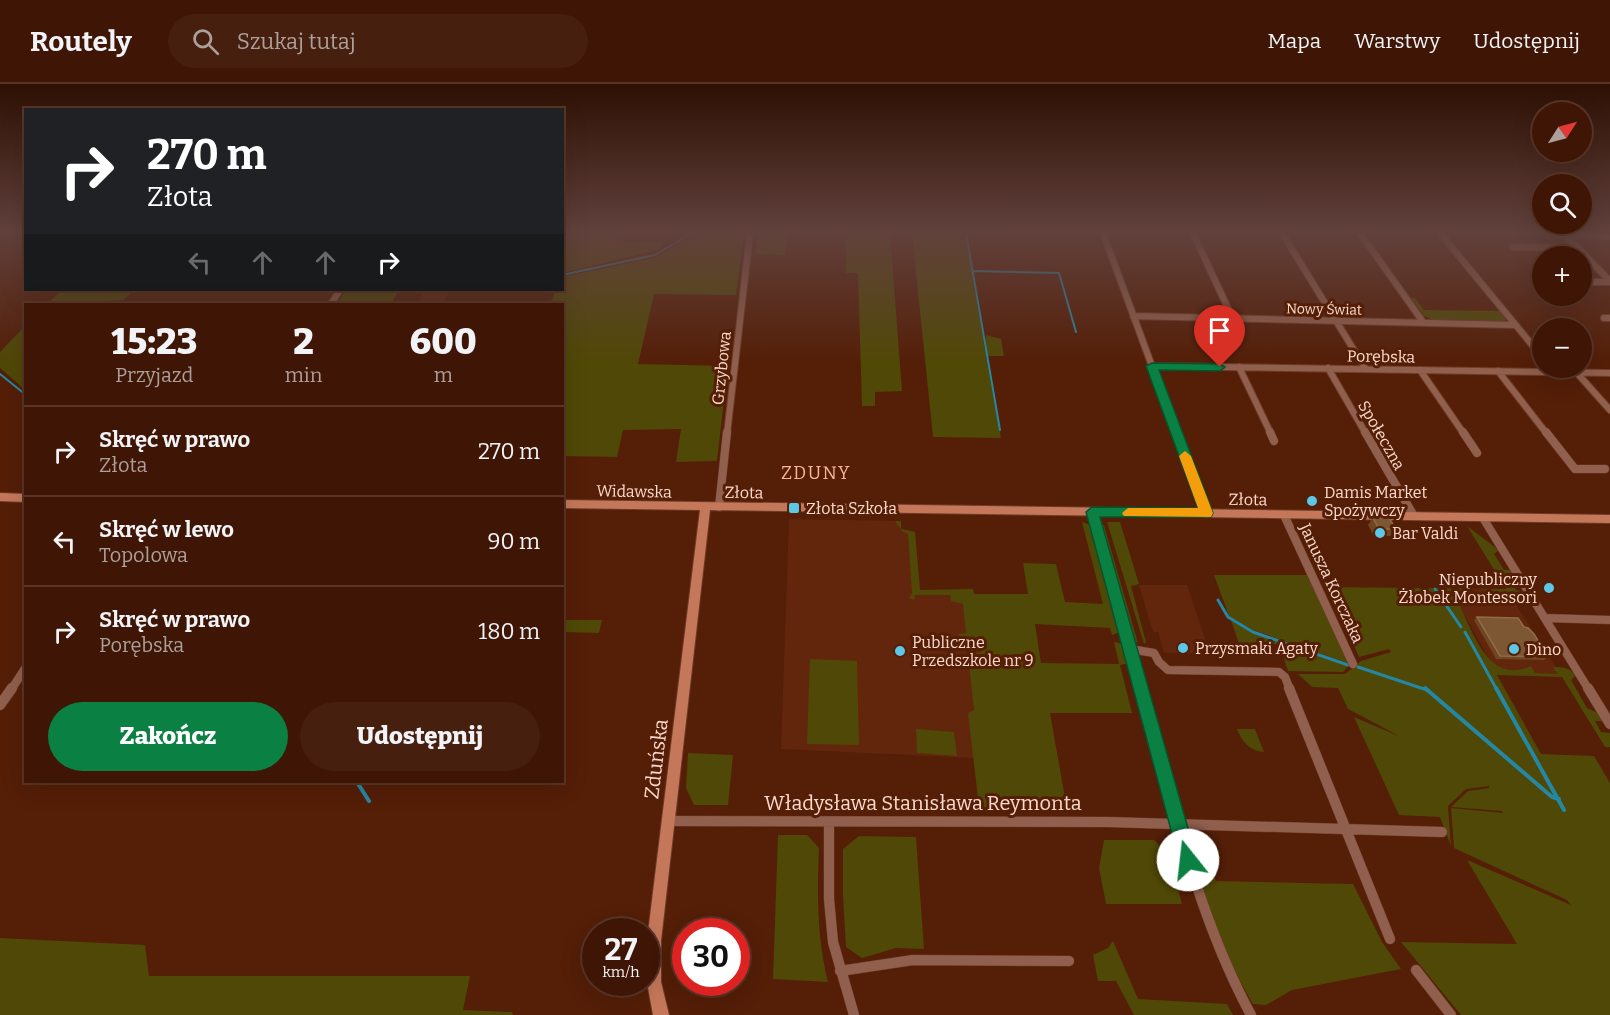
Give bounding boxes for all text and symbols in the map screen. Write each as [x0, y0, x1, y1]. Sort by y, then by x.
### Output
search box [168, 14, 588, 68]
text: Routely [30, 25, 132, 58]
icon: search [189, 25, 222, 58]
text: Szukaj tutaj [237, 28, 356, 55]
text: Mapa [1267, 28, 1321, 54]
text: Warstwy [1354, 28, 1440, 54]
text: Udostępnij [1473, 28, 1580, 54]
north arrow [1532, 102, 1592, 162]
map controls [1532, 102, 1592, 378]
text: 270 m [147, 130, 267, 180]
icon: right [48, 132, 126, 210]
button: search [1532, 174, 1592, 234]
text: Złota [147, 181, 213, 213]
icon: left [183, 246, 216, 279]
icon: ahead [246, 246, 279, 279]
icon: ahead [309, 246, 342, 279]
icon: right [372, 246, 405, 279]
button: + [1532, 246, 1592, 306]
street label: Nowy Świat [1286, 299, 1362, 319]
pin [1194, 305, 1245, 367]
icon: arrive [1203, 314, 1236, 347]
button: − [1532, 318, 1592, 378]
text: 15:23 [111, 320, 197, 364]
text: 2 [293, 320, 314, 364]
text: 600 [410, 320, 477, 364]
street label: Grzybowa [708, 330, 735, 406]
street label: Porębska [1347, 346, 1416, 367]
text: Przyjazd [115, 363, 193, 387]
text: min [285, 363, 322, 387]
text: m [434, 363, 453, 387]
street label: Społeczna [1354, 397, 1409, 473]
text: Skręć w prawo [99, 426, 250, 453]
icon: right [48, 435, 81, 468]
text: 270 m [478, 438, 540, 465]
text: Złota [99, 453, 148, 477]
district label: ZDUNY [781, 462, 851, 484]
street label: Widawska [596, 481, 672, 502]
street label: Złota [724, 483, 764, 502]
place label: Damis Market Spożywczy [1324, 483, 1428, 520]
street label: Złota [1228, 490, 1268, 509]
marker: Damis Market Spożywczy [1305, 494, 1319, 508]
place label: Złota Szkoła [806, 499, 897, 518]
marker: Złota Szkoła [787, 501, 801, 515]
text: Skręć w lewo [99, 516, 234, 543]
street label: Janusza Korczaka [1295, 520, 1368, 646]
place label: Bar Valdi [1392, 524, 1459, 543]
icon: left [48, 525, 81, 558]
marker: Bar Valdi [1373, 526, 1387, 540]
text: 90 m [488, 528, 540, 555]
text: Topolowa [99, 543, 188, 567]
place label: Niepubliczny Żłobek Montessori [1399, 570, 1538, 607]
marker: Niepubliczny Żłobek Montessori [1542, 581, 1556, 595]
text: Skręć w prawo [99, 606, 250, 633]
icon: right [48, 615, 81, 648]
text: 180 m [478, 618, 540, 645]
text: Porębska [99, 633, 184, 657]
place label: Publiczne Przedszkole nr 9 [912, 633, 1034, 670]
place label: Przysmaki Agaty [1195, 639, 1318, 658]
place label: Dino [1526, 640, 1561, 659]
marker: Przysmaki Agaty [1176, 641, 1190, 655]
marker: Dino [1507, 642, 1521, 656]
marker: Publiczne Przedszkole nr 9 [893, 644, 907, 658]
button: Zakończ [48, 702, 288, 771]
button: Udostępnij [300, 702, 540, 771]
street label: Zduńska [639, 718, 673, 800]
street label: Władysława Stanisława Reymonta [764, 791, 1082, 815]
position arrow [1156, 828, 1220, 892]
speed limit sign: 30 [672, 918, 750, 996]
text: 27 [605, 932, 637, 968]
text: km/h [602, 963, 640, 981]

